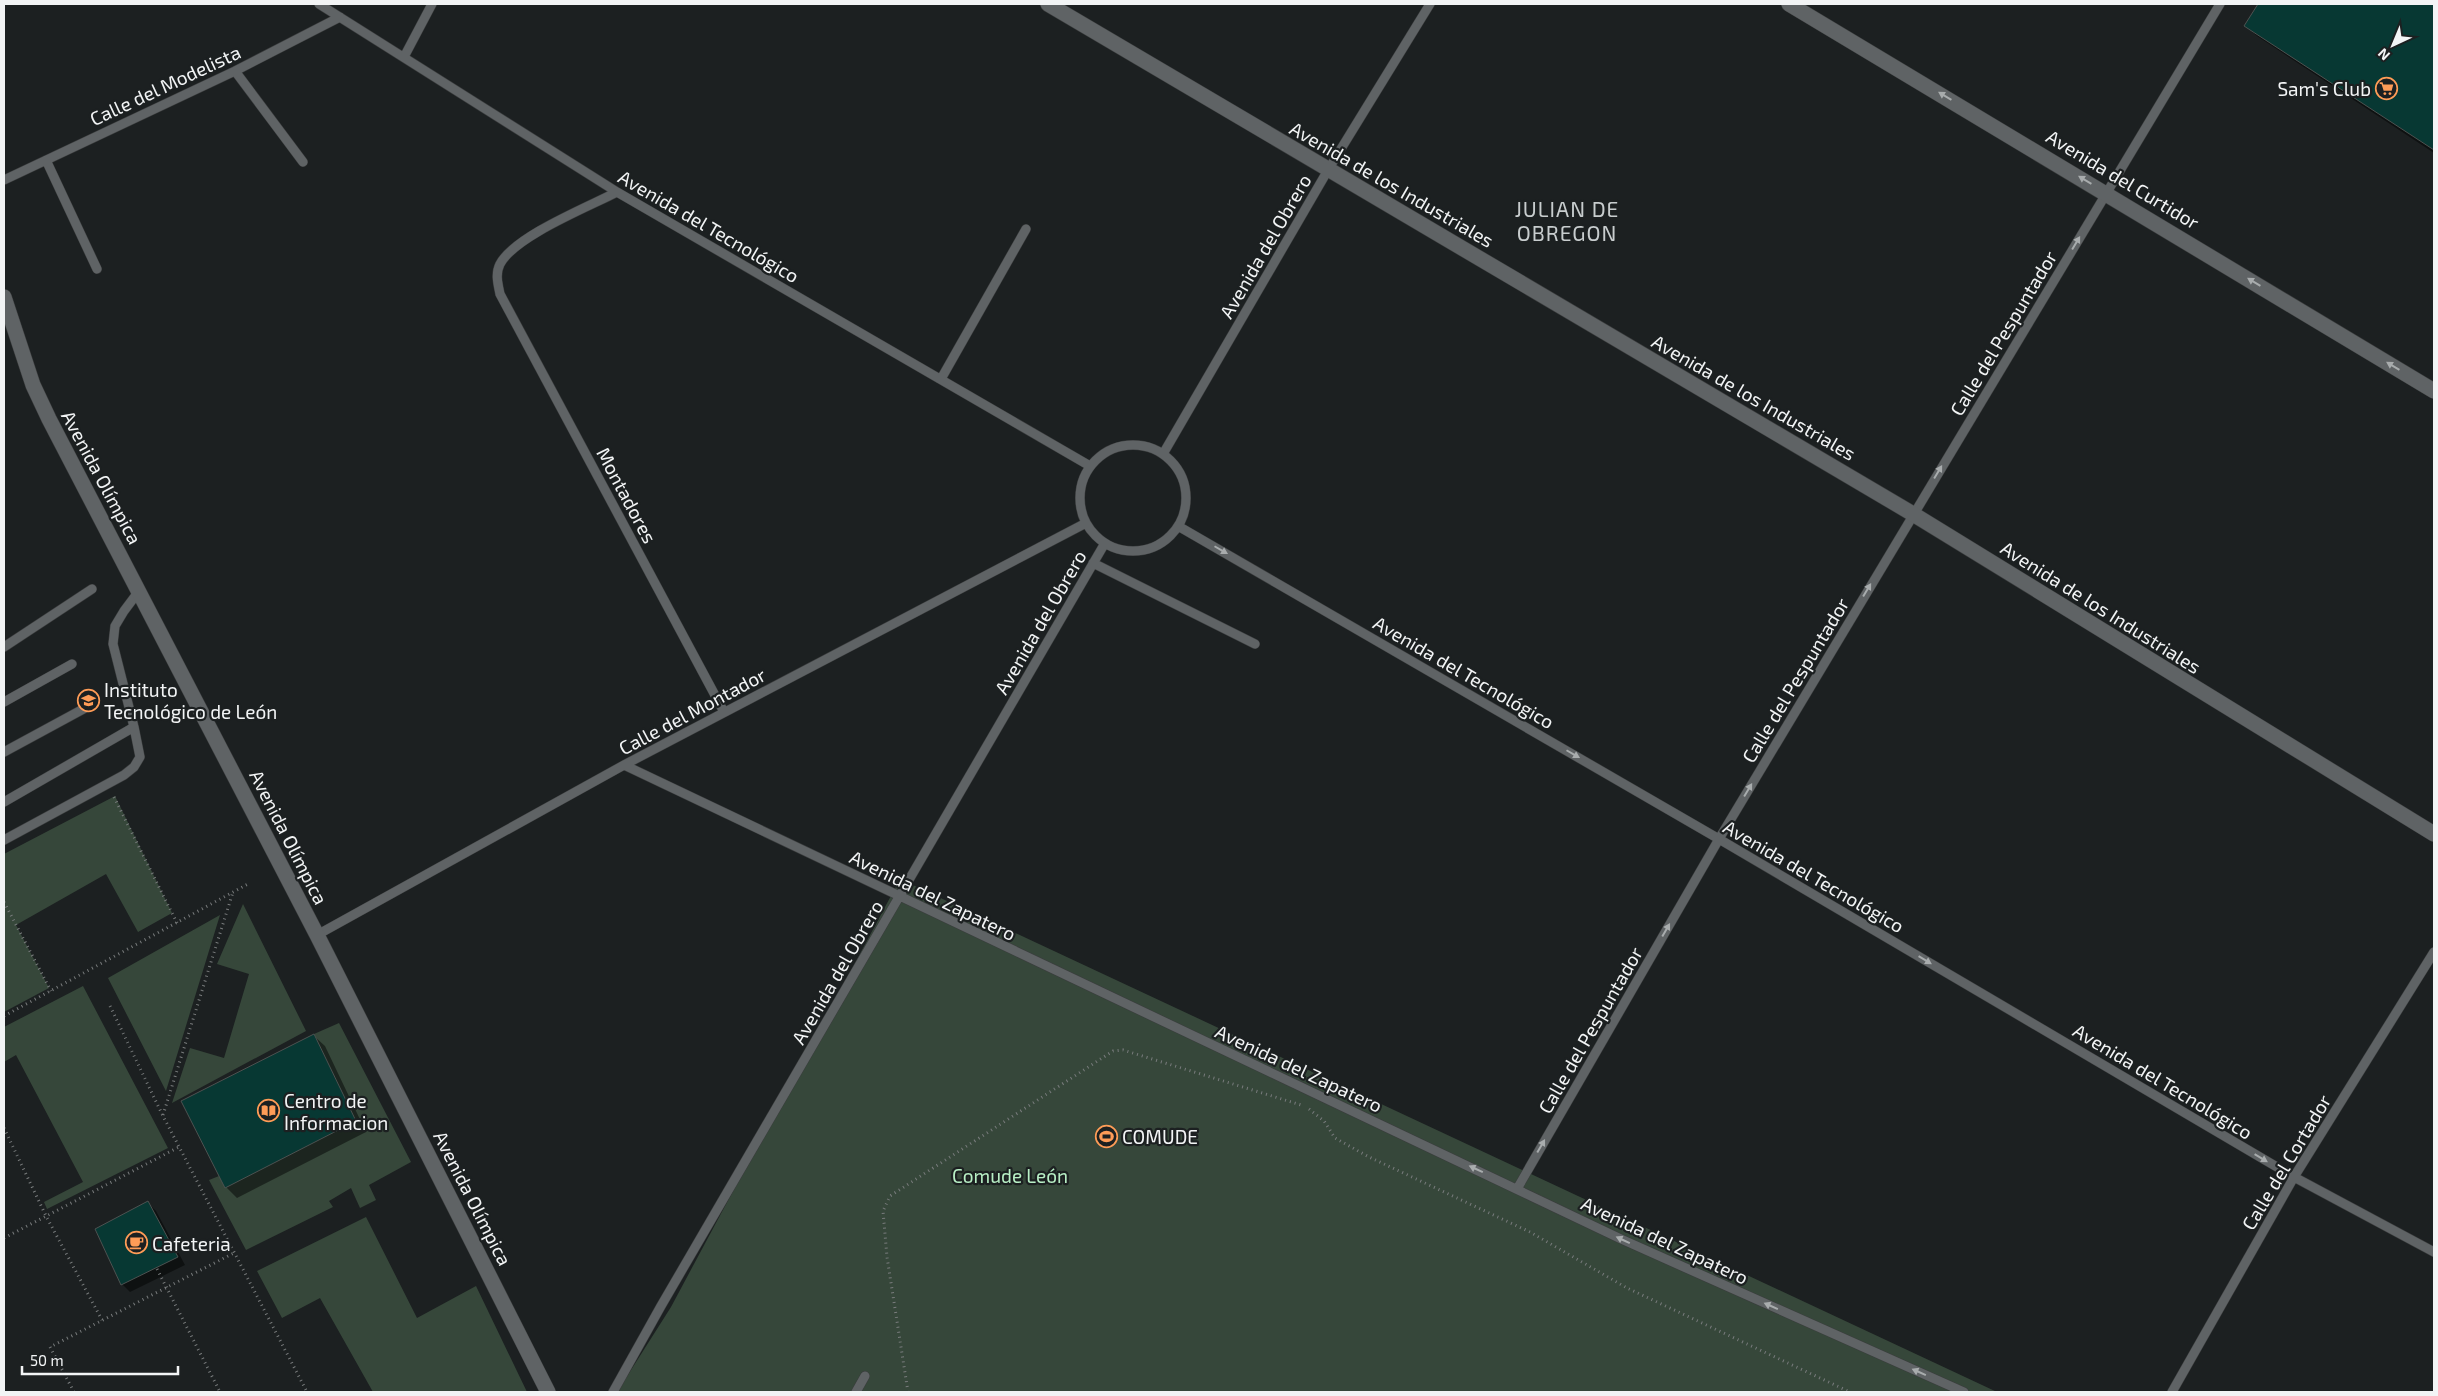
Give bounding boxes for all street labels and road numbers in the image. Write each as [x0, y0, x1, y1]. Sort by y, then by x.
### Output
street label: Calle del Modelista [86, 40, 244, 130]
street label: Avenida de los Industriales [1286, 116, 1498, 252]
street label: Avenida del Curtidor [2043, 124, 2204, 234]
street label: Avenida del Tecnológico [615, 165, 803, 287]
street label: Avenida del Obrero [1214, 170, 1316, 322]
street label: Calle del Pespuntador [1945, 246, 2062, 420]
street label: Avenida de los Industriales [1648, 329, 1860, 465]
street label: Avenida Olímpica [57, 406, 147, 548]
street label: Montadores [592, 443, 662, 547]
street label: Avenida de los Industriales [1997, 536, 2205, 678]
street label: Avenida del Obrero [989, 546, 1091, 698]
street label: Calle del Pespuntador [1737, 593, 1854, 767]
street label: Avenida del Tecnológico [1370, 611, 1558, 733]
street label: Calle del Montador [615, 662, 770, 759]
street label: Avenida Olímpica [245, 766, 333, 908]
street label: Avenida del Tecnológico [1720, 815, 1908, 937]
street label: Avenida del Zapatero [846, 845, 1020, 945]
street label: Avenida del Obrero [786, 896, 888, 1048]
street label: Calle del Pespuntador [1533, 942, 1647, 1117]
street label: Avenida del Tecnológico [2069, 1018, 2257, 1144]
street label: Avenida del Zapatero [1212, 1019, 1386, 1117]
street label: Calle del Cortador [2237, 1090, 2336, 1234]
street label: Avenida Olímpica [429, 1127, 517, 1269]
street label: Avenida del Zapatero [1578, 1191, 1752, 1289]

